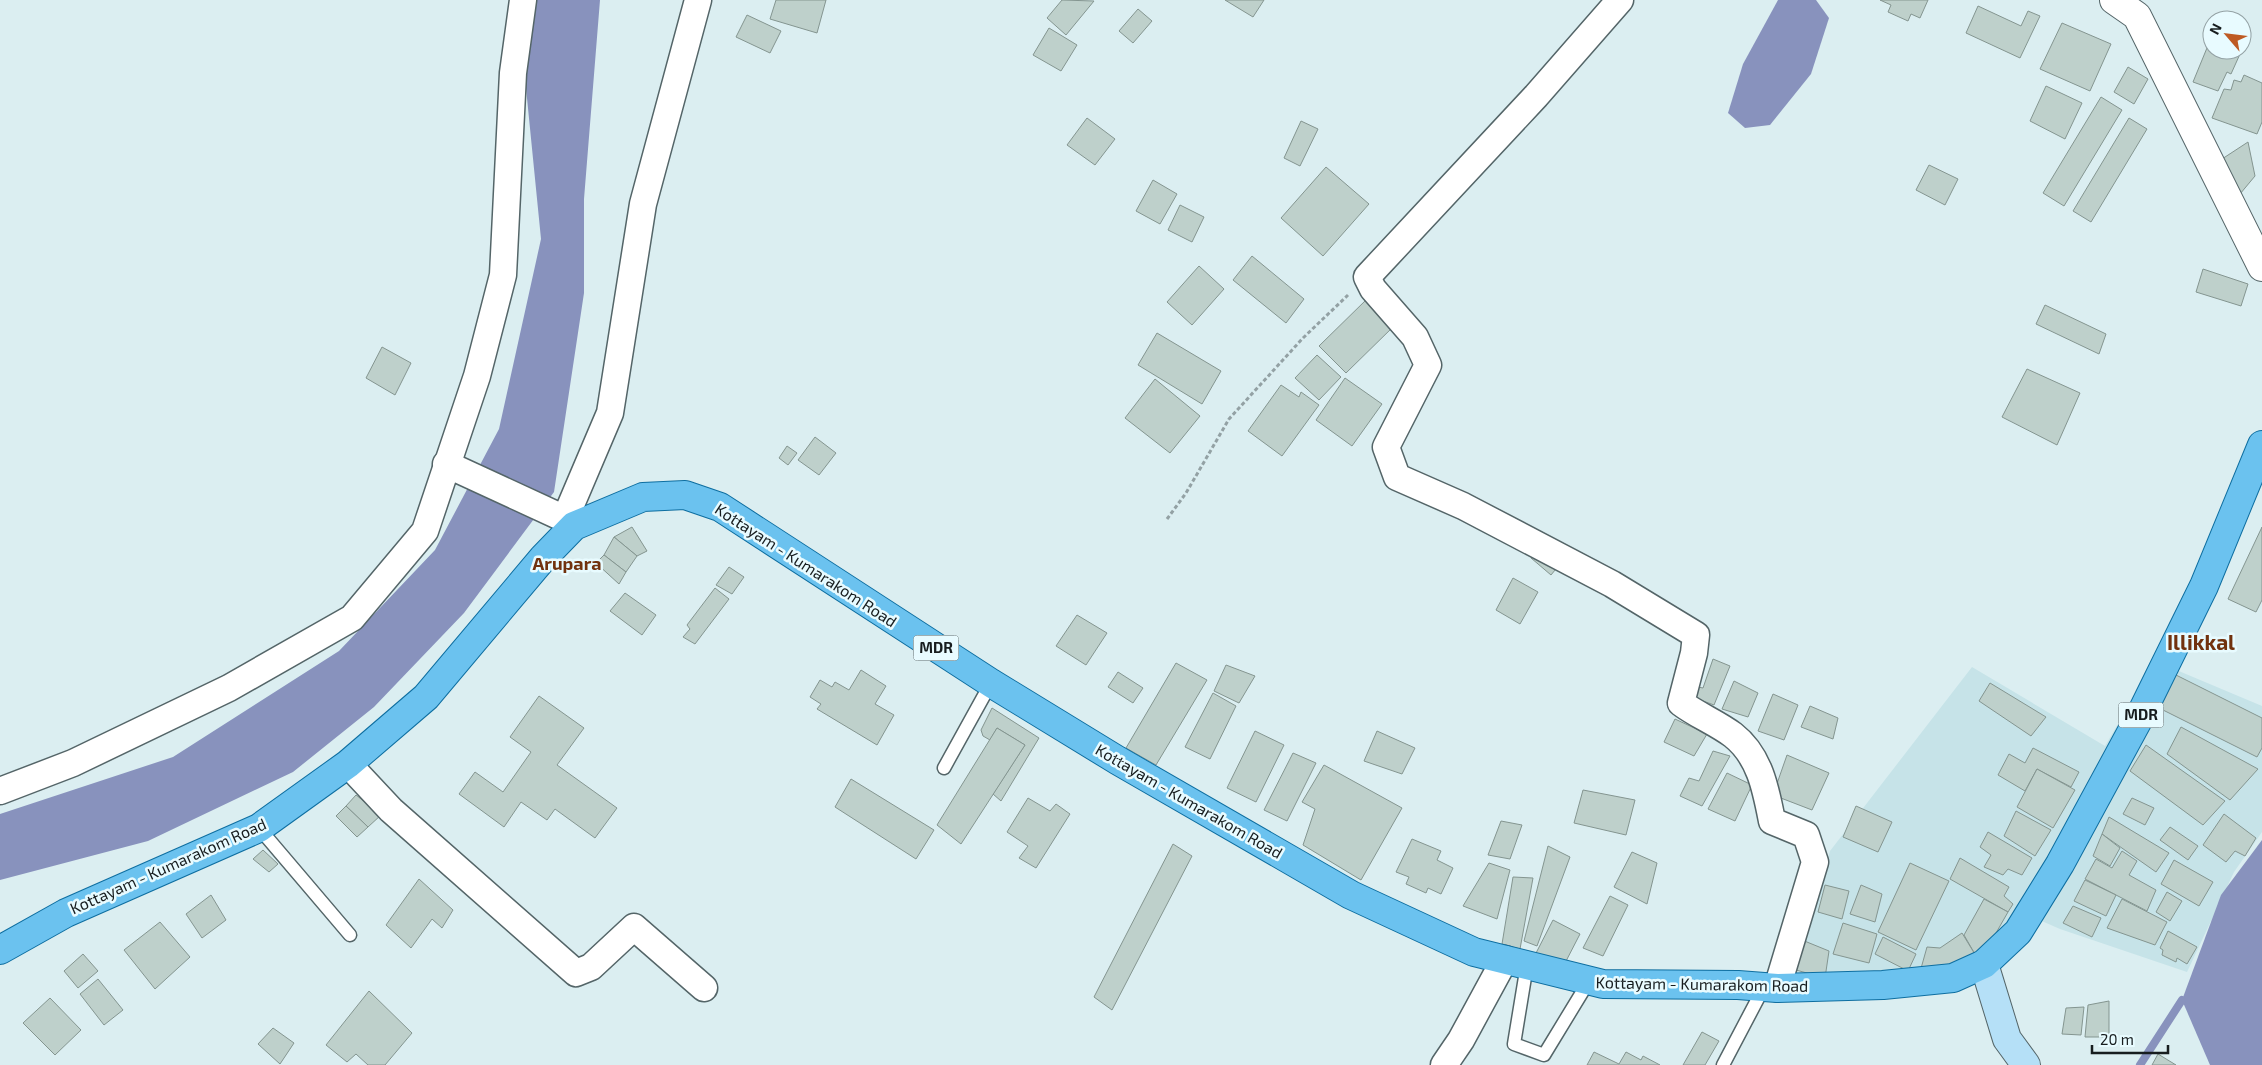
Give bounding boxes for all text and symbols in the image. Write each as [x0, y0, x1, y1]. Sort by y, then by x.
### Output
north arrow [2202, 10, 2252, 60]
text: N [2205, 20, 2225, 37]
street label: Kottayam - Kumarakom Road [712, 499, 901, 630]
district label: Arupara [532, 552, 602, 574]
district label: Illikkal [2167, 629, 2235, 654]
road number: MDR [914, 636, 958, 660]
road number: MDR [2118, 702, 2164, 728]
street label: Kottayam - Kumarakom Road [1092, 739, 1286, 862]
street label: Kottayam - Kumarakom Road [67, 814, 269, 917]
street label: Kottayam - Kumarakom Road [1595, 972, 1809, 995]
scale bar [2092, 1022, 2168, 1054]
text: 20 m [2100, 1030, 2134, 1048]

